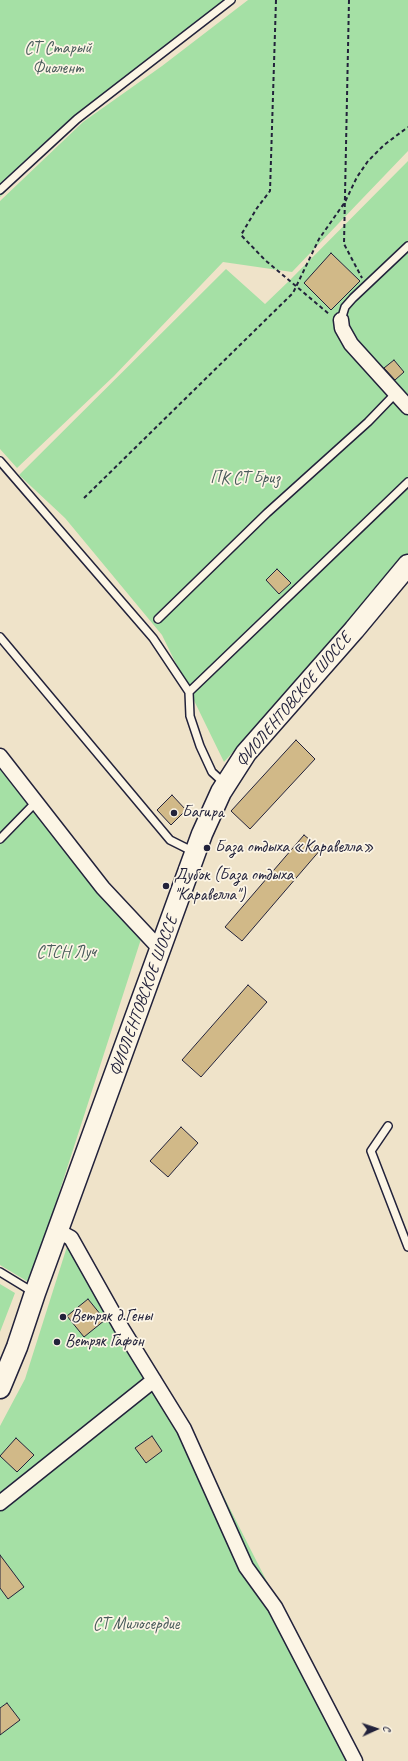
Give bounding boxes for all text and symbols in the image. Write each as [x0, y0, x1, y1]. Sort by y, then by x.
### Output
park label: СТ Старый Фиолент [24, 39, 92, 79]
park label: ПК СТ Бриз [210, 469, 280, 489]
street label: ФИОЛЕНТОВСКОЕ ШОССЕ [232, 629, 356, 771]
place label: Багира [182, 803, 224, 823]
marker: Багира [169, 808, 179, 818]
place label: База отдыха «Каравелла» [215, 838, 374, 858]
marker: База отдыха «Каравелла» [202, 843, 212, 853]
place label: Дубок (База отдыха "Каравелла") [174, 866, 293, 906]
marker: Дубок (База отдыха "Каравелла") [161, 881, 171, 891]
street label: ФИОЛЕНТОВСКОЕ ШОССЕ [105, 913, 183, 1079]
park label: СТСН Луч [36, 943, 96, 963]
place label: Ветряк д.Гены [71, 1307, 152, 1327]
marker: Ветряк д.Гены [58, 1312, 68, 1322]
place label: Ветряк Гафон [65, 1332, 143, 1352]
marker: Ветряк Гафон [52, 1337, 62, 1347]
park label: СТ Милосердие [93, 1615, 179, 1635]
north arrow [356, 1709, 396, 1749]
text: С [381, 1725, 395, 1731]

